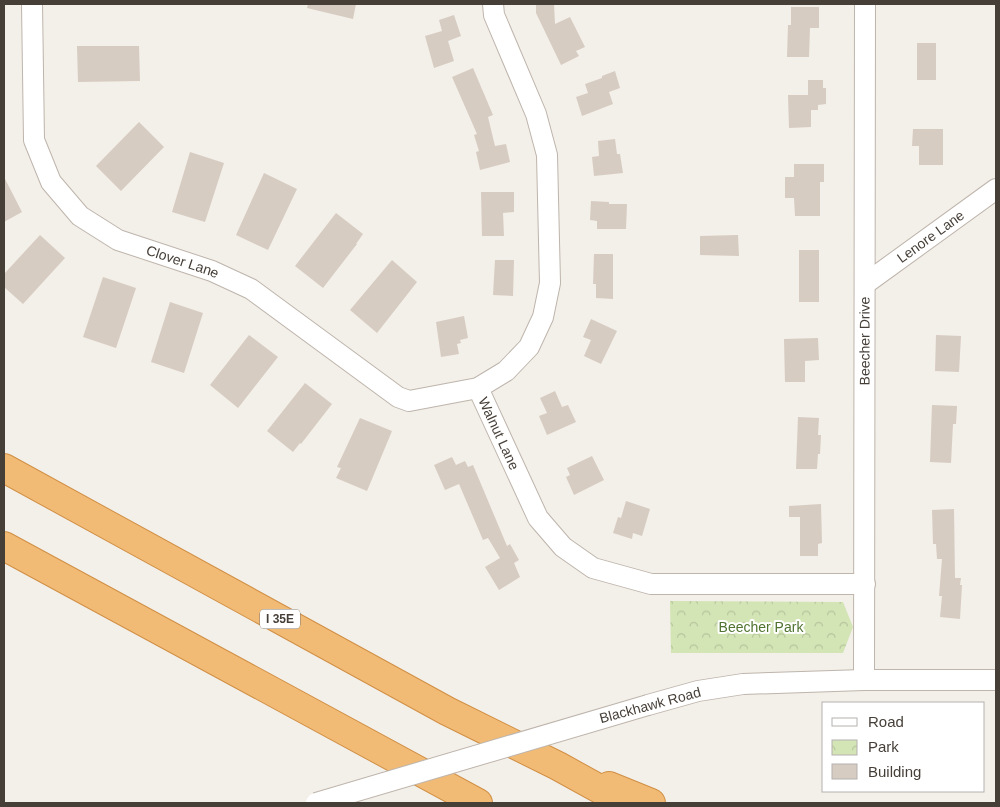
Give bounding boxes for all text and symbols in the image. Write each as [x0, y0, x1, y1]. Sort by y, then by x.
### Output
street label: Lenore Lane [894, 207, 967, 266]
street label: Clover Lane [144, 242, 222, 281]
street label: Beecher Drive [856, 296, 873, 385]
street label: Walnut Lane [475, 395, 523, 472]
road number: I 35E [260, 610, 300, 628]
park label: Beecher Park [719, 619, 804, 635]
street label: Blackhawk Road [598, 684, 702, 726]
legend [822, 702, 985, 792]
text: Road [868, 713, 904, 730]
text: Park [868, 738, 899, 755]
text: Building [868, 763, 921, 780]

